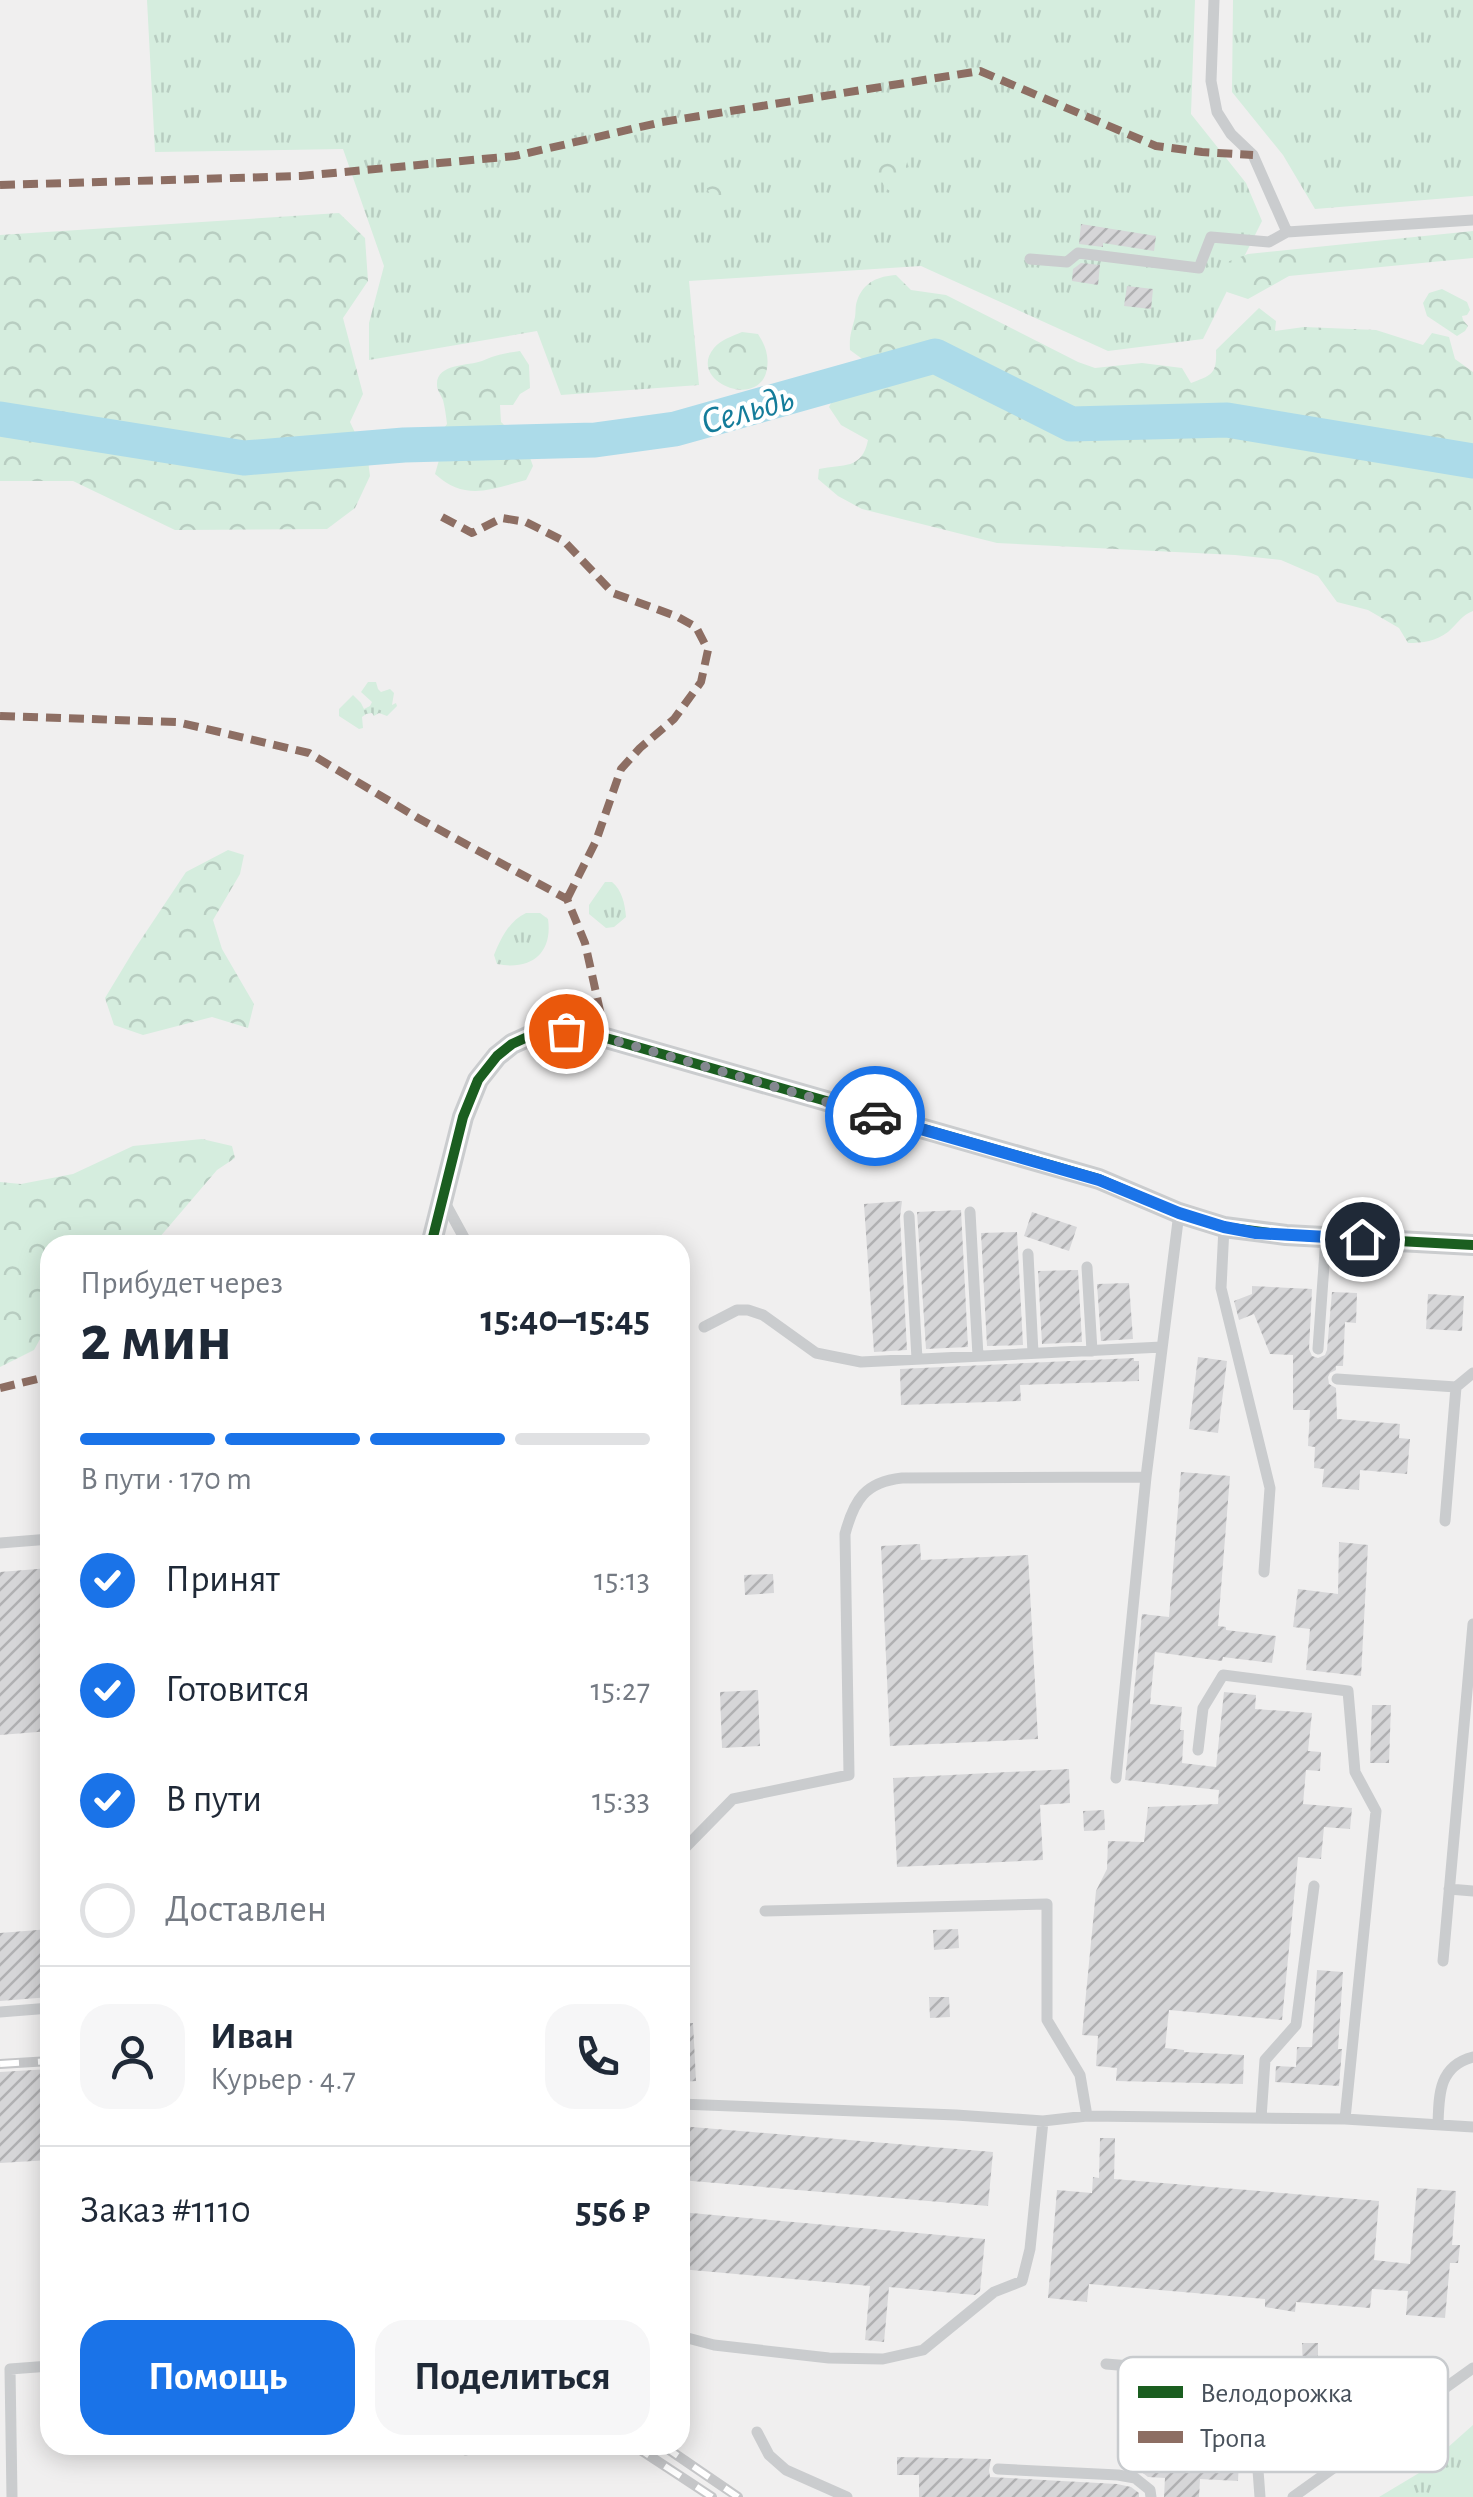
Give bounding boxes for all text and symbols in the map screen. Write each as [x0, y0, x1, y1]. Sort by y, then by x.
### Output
water label: Сельдь [697, 380, 798, 442]
pin [524, 989, 609, 1074]
icon: bag [539, 1004, 594, 1059]
courier [825, 1066, 925, 1166]
icon: car [848, 1089, 903, 1144]
pin [1320, 1197, 1405, 1282]
icon: home [1335, 1212, 1390, 1267]
text: Прибудет через [80, 1267, 283, 1299]
text: 15:40–15:45 [480, 1301, 650, 1339]
text: 2 мин [80, 1307, 232, 1372]
text: В пути · 170 m [80, 1463, 252, 1495]
icon: check [80, 1553, 135, 1608]
text: Принят [165, 1561, 280, 1599]
text: 15:13 [594, 1564, 650, 1596]
icon: check [80, 1663, 135, 1718]
text: Готовится [165, 1671, 310, 1709]
text: 15:27 [590, 1674, 650, 1706]
icon: check [80, 1773, 135, 1828]
text: В пути [165, 1781, 262, 1819]
text: 15:33 [592, 1784, 650, 1816]
text: Доставлен [165, 1891, 327, 1929]
button: person [80, 2004, 185, 2109]
button: phone [545, 2004, 650, 2109]
text: Иван [210, 2018, 294, 2056]
text: Курьер · 4.7 [210, 2063, 356, 2095]
text: Заказ #1110 [80, 2192, 251, 2230]
text: 556 ₽ [575, 2192, 650, 2230]
button: Помощь [80, 2320, 355, 2435]
button: Поделиться [375, 2320, 650, 2435]
legend [1118, 2357, 1448, 2472]
text: Велодорожка [1200, 2380, 1353, 2408]
text: Тропа [1200, 2425, 1266, 2453]

